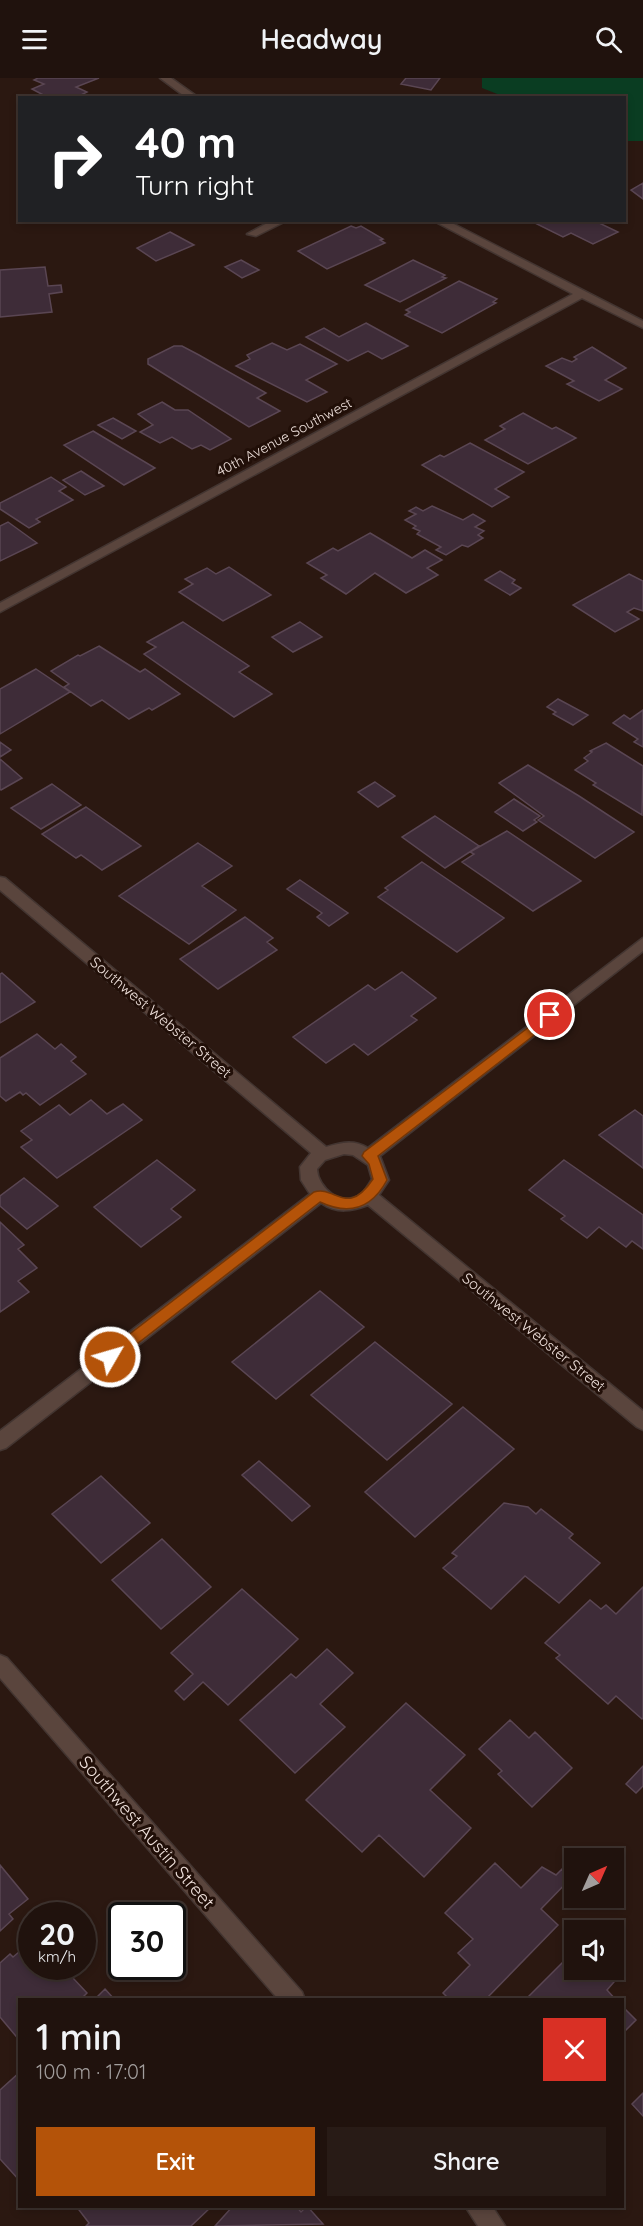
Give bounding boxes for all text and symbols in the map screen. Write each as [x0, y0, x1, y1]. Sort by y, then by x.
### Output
text: Headway [261, 22, 382, 56]
icon: menu [18, 23, 51, 56]
icon: search [592, 23, 625, 56]
text: 40 m [135, 116, 236, 169]
icon: right [36, 120, 114, 198]
text: Turn right [135, 168, 254, 202]
street label: 40th Avenue Southwest [213, 394, 355, 480]
street label: Southwest Webster Street [86, 952, 236, 1082]
pin [524, 989, 575, 1040]
icon: arrive [533, 998, 566, 1031]
street label: Southwest Webster Street [459, 1268, 609, 1396]
position arrow [78, 1325, 142, 1389]
street label: Southwest Austin Street [74, 1751, 220, 1913]
north arrow [564, 1848, 624, 1908]
map controls [564, 1848, 624, 1980]
speed limit sign: 30 [108, 1902, 186, 1980]
text: 20 [39, 1915, 75, 1953]
button: sound [564, 1920, 624, 1980]
text: km/h [38, 1947, 76, 1966]
text: 1 min [36, 2014, 122, 2059]
button: close [543, 2018, 606, 2081]
text: 100 m · 17:01 [36, 2059, 146, 2084]
button: Exit [36, 2127, 315, 2196]
button: Share [327, 2127, 606, 2196]

